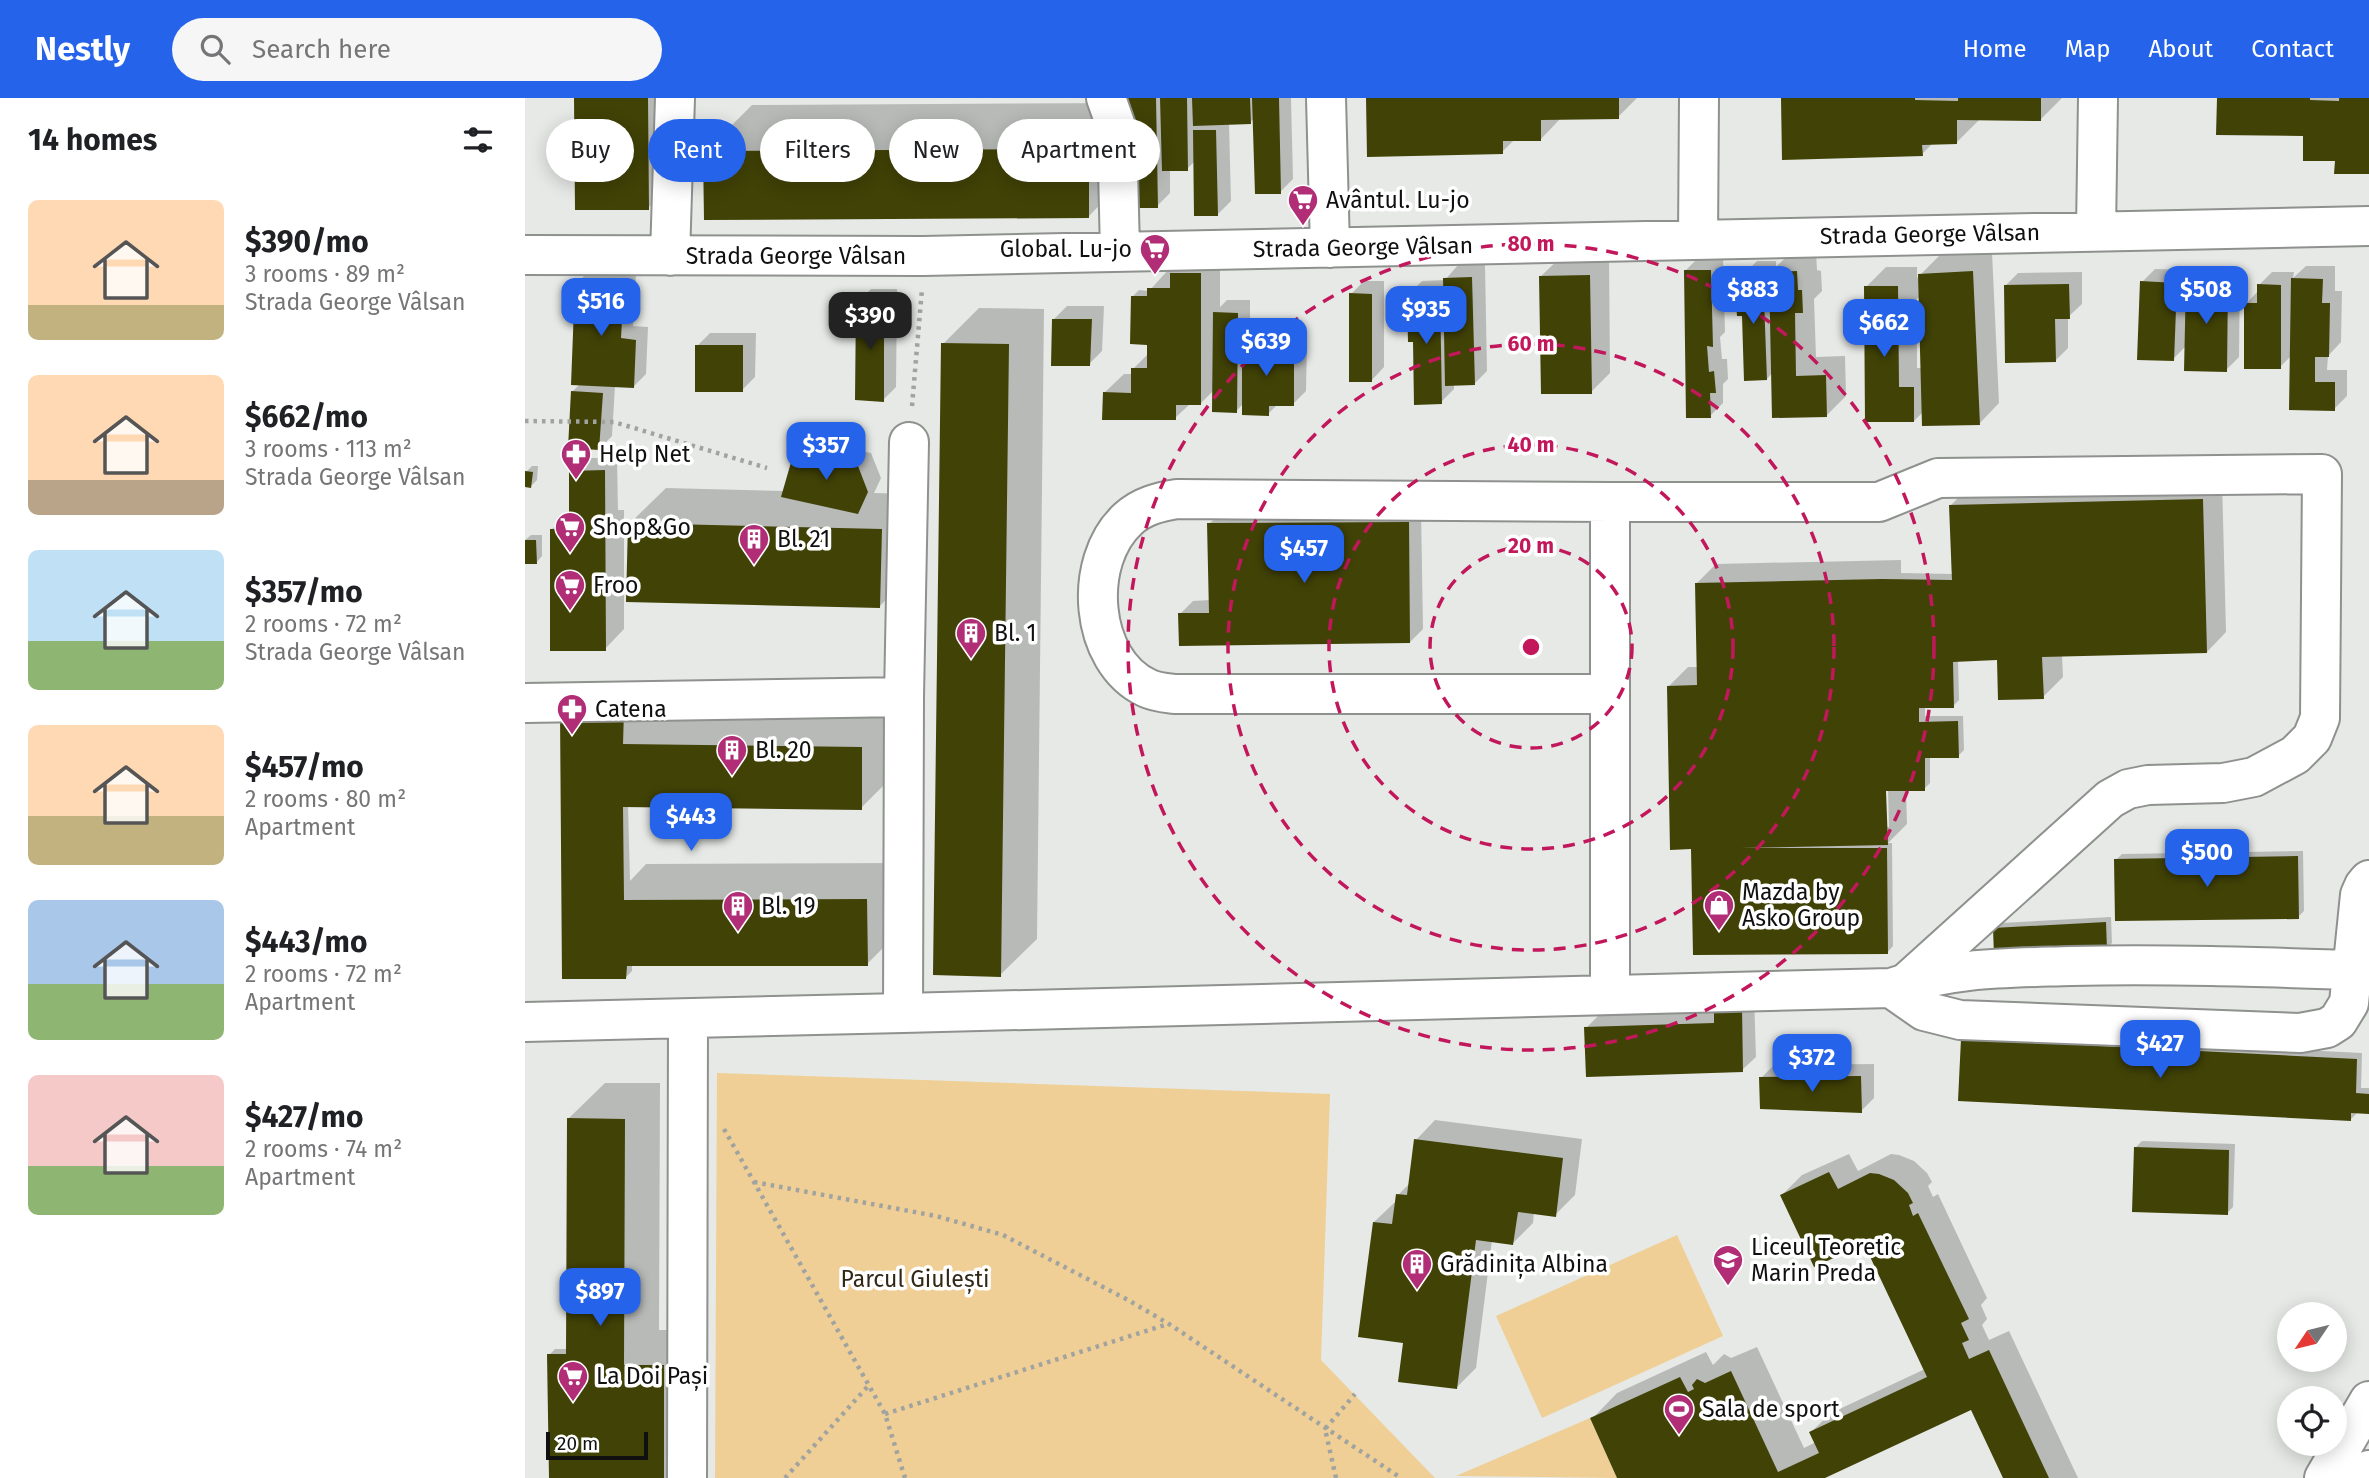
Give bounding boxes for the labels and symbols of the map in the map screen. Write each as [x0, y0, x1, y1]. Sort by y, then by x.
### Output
supermarket icon: Avântul. Lu-jo [1286, 183, 1320, 227]
place label: Avântul. Lu-jo [1326, 186, 1470, 214]
street label: Strada George Vâlsan [1820, 218, 2040, 250]
street label: Strada George Vâlsan [1253, 231, 1473, 263]
text: 80 m [1507, 231, 1555, 257]
supermarket icon: Global. Lu-jo [1138, 232, 1172, 276]
place label: Global. Lu-jo [1000, 235, 1132, 263]
street label: Strada George Vâlsan [686, 242, 906, 270]
pin: $883 [1712, 266, 1794, 326]
pin: $508 [2165, 266, 2247, 326]
pin: $516 [560, 278, 642, 338]
pin: $935 [1385, 286, 1467, 346]
pin: $390 [829, 292, 911, 352]
pin: $662 [1843, 300, 1925, 359]
pin: $639 [1225, 318, 1307, 378]
text: 60 m [1508, 331, 1554, 357]
pin: $357 [785, 422, 867, 482]
text: 40 m [1508, 432, 1554, 458]
pharmacy icon: Help Net [559, 437, 593, 481]
place label: Help Net [599, 440, 691, 468]
supermarket icon: Shop&Go [553, 510, 587, 554]
place label: Shop&Go [593, 513, 691, 541]
building icon: Bl. 21 [737, 522, 771, 566]
place label: Bl. 21 [777, 525, 830, 553]
pin: $457 [1263, 526, 1345, 585]
text: 20 m [1508, 533, 1554, 559]
supermarket icon: Froo [553, 568, 587, 612]
place label: Froo [593, 571, 639, 599]
building icon: Bl. 1 [954, 616, 988, 660]
place label: Bl. 1 [994, 619, 1036, 647]
centre of rings [1519, 635, 1543, 659]
pharmacy icon: Catena [555, 692, 589, 736]
place label: Catena [595, 695, 667, 723]
building icon: Bl. 20 [715, 733, 749, 777]
place label: Bl. 20 [755, 736, 812, 764]
pin: $443 [650, 794, 732, 853]
pin: $500 [2166, 830, 2248, 889]
place label: Mazda by Asko Group [1742, 878, 1860, 932]
shop icon: Mazda by Asko Group [1702, 888, 1736, 932]
building icon: Bl. 19 [721, 889, 755, 933]
place label: Bl. 19 [761, 892, 815, 920]
pin: $427 [2119, 1020, 2201, 1080]
pin: $372 [1771, 1034, 1853, 1094]
place label: Liceul Teoretic Marin Preda [1751, 1233, 1901, 1287]
school or university icon: Liceul Teoretic Marin Preda [1711, 1243, 1745, 1287]
building icon: Grădinița Albina [1400, 1247, 1434, 1291]
place label: Grădinița Albina [1440, 1250, 1608, 1279]
park label: Parcul Giulești [841, 1265, 989, 1294]
pin: $897 [559, 1268, 641, 1328]
north arrow [2277, 1302, 2347, 1372]
supermarket icon: La Doi Pași [556, 1359, 590, 1403]
place label: La Doi Pași [596, 1362, 708, 1391]
sports icon: Sala de sport [1662, 1392, 1696, 1436]
place label: Sala de sport [1702, 1395, 1840, 1423]
scale bar [546, 1429, 647, 1461]

